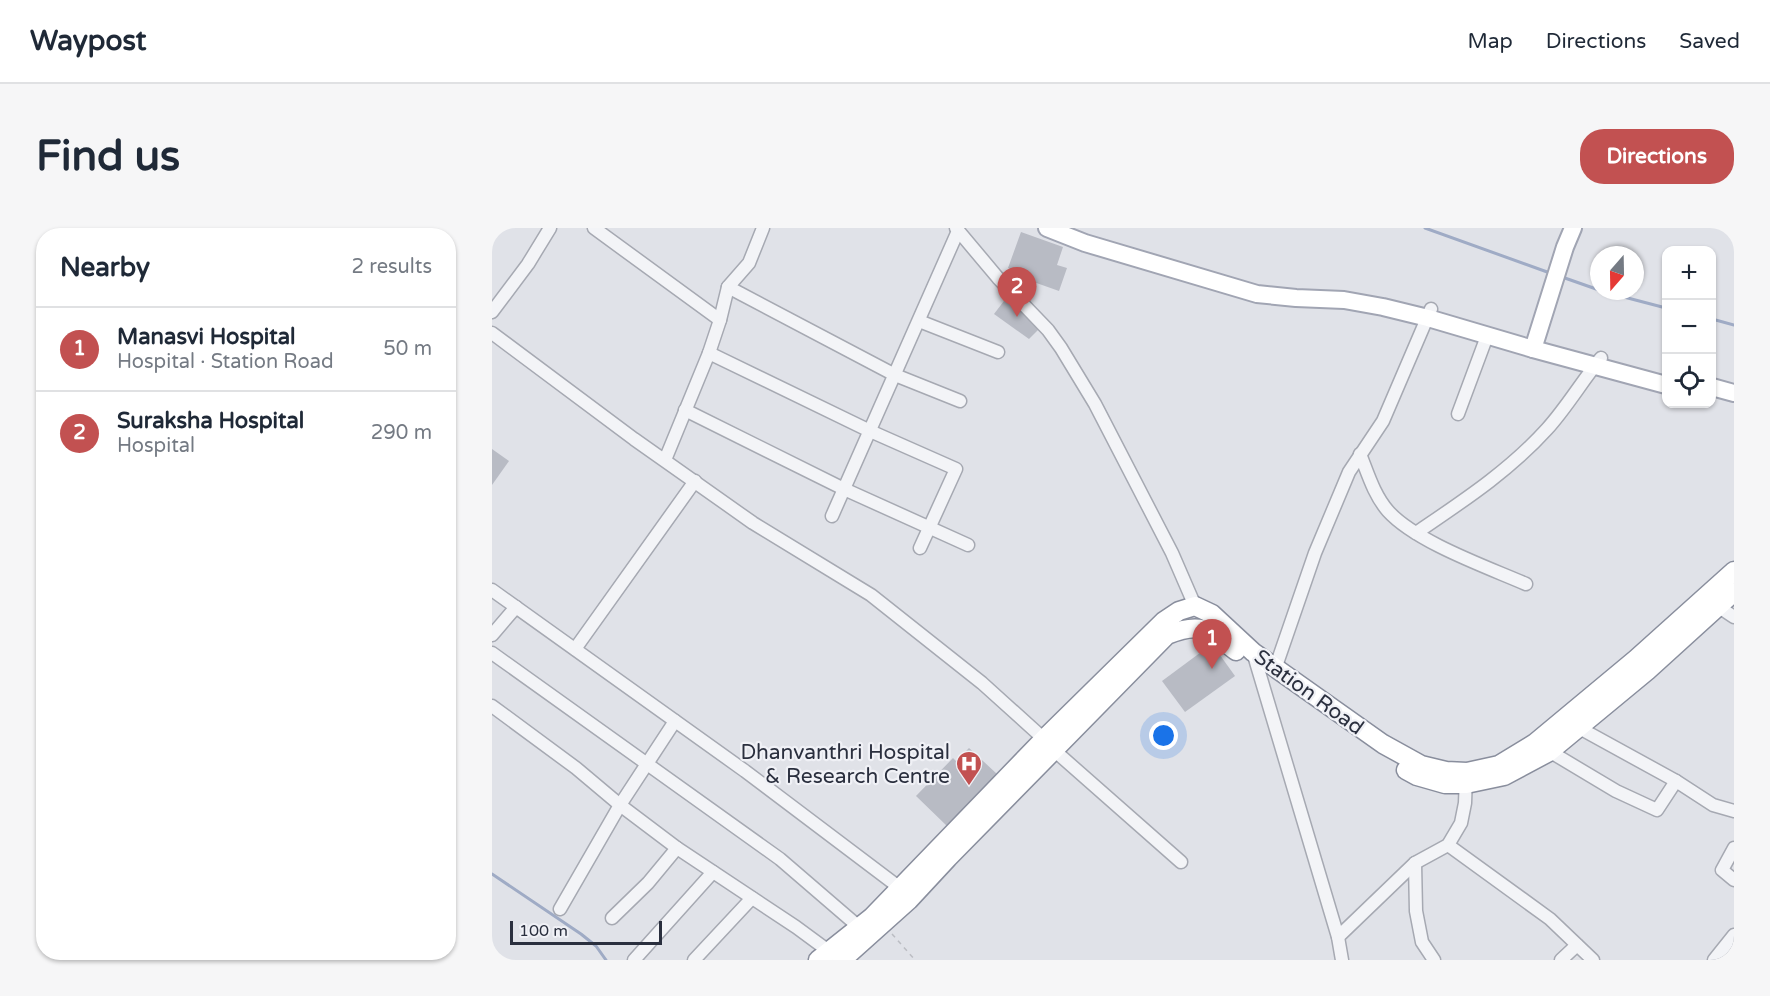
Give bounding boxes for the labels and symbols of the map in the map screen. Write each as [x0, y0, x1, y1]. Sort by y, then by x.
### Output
north arrow [1590, 246, 1644, 300]
pin: 2 [998, 268, 1036, 317]
pin: 1 [1192, 620, 1232, 669]
street label: Station Road [1249, 644, 1368, 740]
your location [1149, 721, 1178, 750]
place label: Dhanvanthri Hospital & Research Centre [740, 740, 950, 789]
hospital icon: Dhanvanthri Hospital & Research Centre [954, 749, 984, 787]
scale bar [510, 918, 662, 946]

